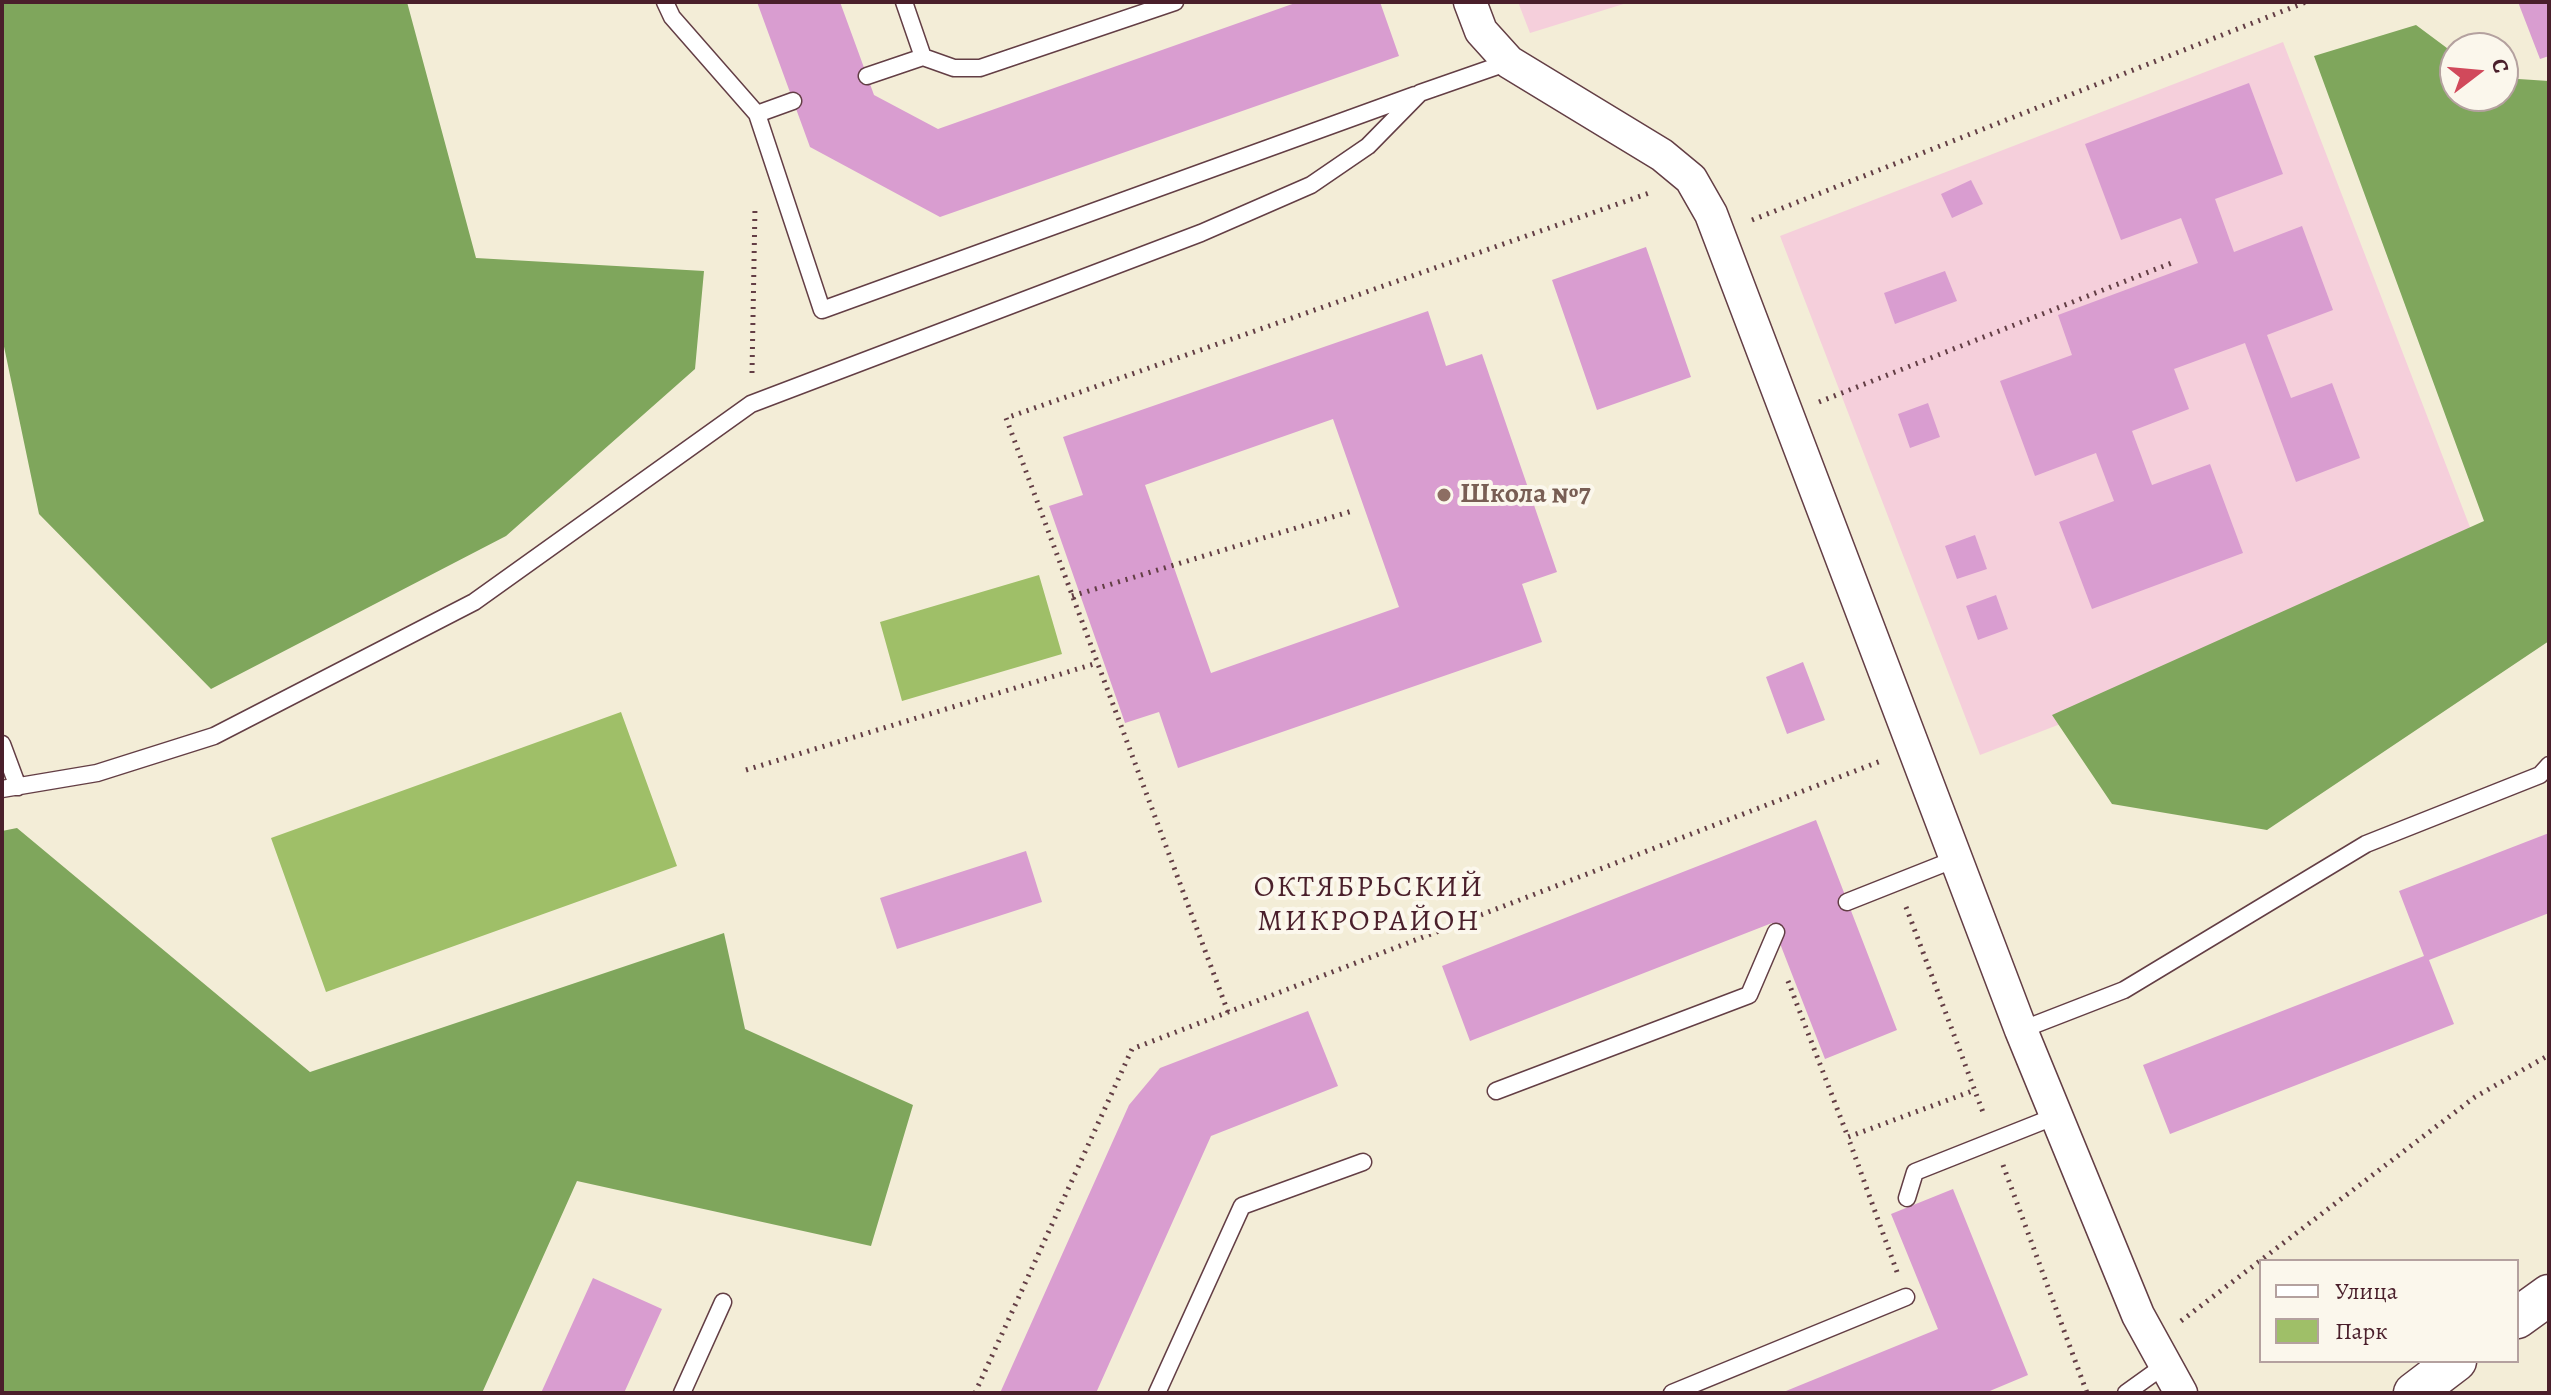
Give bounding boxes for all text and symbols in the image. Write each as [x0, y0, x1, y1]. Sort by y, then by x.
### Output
north arrow [2439, 32, 2519, 112]
text: С [2484, 55, 2516, 77]
place label: Школа №7 [1460, 478, 1591, 512]
marker: Школа №7 [1435, 486, 1453, 504]
district label: ОКТЯБРЬСКИЙ МИКРОРАЙОН [1254, 871, 1484, 942]
legend [2259, 1259, 2519, 1363]
text: Улица [2335, 1275, 2398, 1307]
text: Парк [2335, 1315, 2388, 1347]

